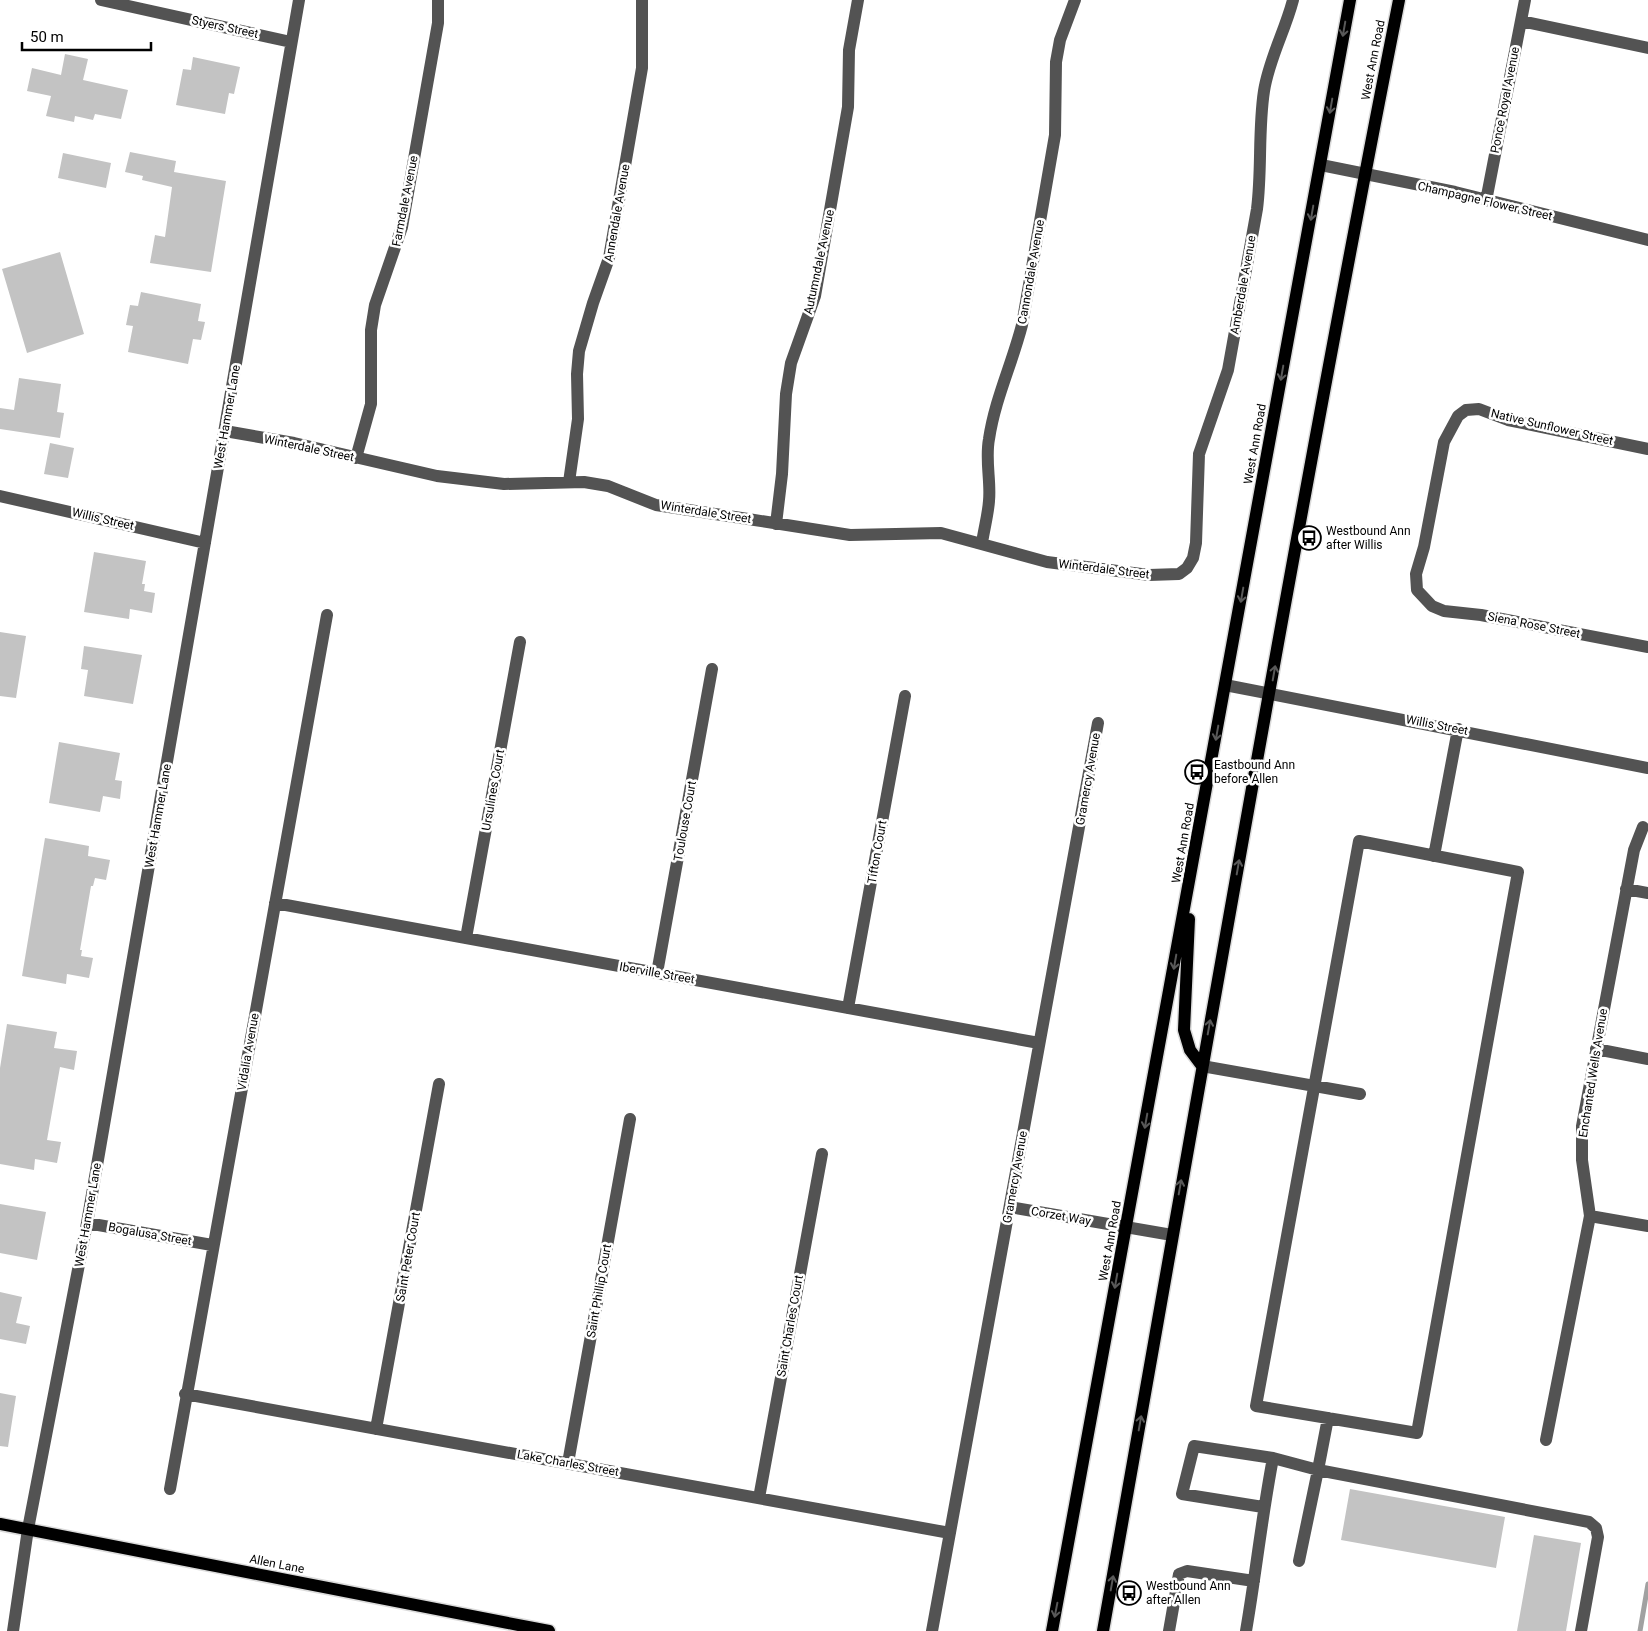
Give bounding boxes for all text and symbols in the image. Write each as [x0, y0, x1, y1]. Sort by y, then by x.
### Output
street label: Styers Street [190, 13, 260, 41]
street label: West Ann Road [1358, 19, 1388, 101]
scale bar [22, 20, 151, 52]
one-way arrow [1339, 21, 1349, 37]
text: 50 m [30, 28, 64, 46]
street label: Ponce Royal Avenue [1488, 46, 1522, 154]
one-way arrow [1325, 98, 1335, 114]
street label: Farmdale Avenue [389, 154, 421, 248]
street label: Annendale Avenue [602, 163, 632, 263]
street label: Champagne Flower Street [1416, 179, 1554, 223]
one-way arrow [1306, 205, 1316, 221]
street label: Autumndale Avenue [801, 208, 837, 316]
street label: Cannondale Avenue [1015, 219, 1047, 325]
street label: Amberdale Avenue [1227, 234, 1259, 336]
street label: West Hammer Lane [211, 364, 243, 470]
one-way arrow [1277, 365, 1287, 381]
street label: West Ann Road [1241, 403, 1269, 485]
street label: Native Sunflower Street [1489, 406, 1615, 448]
street label: Winterdale Street [263, 432, 355, 464]
street label: Winterdale Street [660, 498, 752, 526]
street label: Willis Street [71, 505, 135, 533]
place label: Westbound Ann after Willis [1326, 524, 1411, 552]
bus stop icon: Westbound Ann after Willis [1296, 525, 1322, 551]
street label: Winterdale Street [1058, 556, 1150, 582]
one-way arrow [1236, 587, 1246, 603]
street label: Siena Rose Street [1487, 609, 1582, 641]
one-way arrow [1269, 665, 1279, 681]
street label: Willis Street [1405, 712, 1469, 738]
one-way arrow [1211, 725, 1221, 741]
street label: Gramercy Avenue [1073, 732, 1103, 826]
street label: Ursulines Court [479, 748, 507, 832]
place label: Eastbound Ann before Allen [1214, 758, 1295, 786]
bus stop icon: Eastbound Ann before Allen [1184, 759, 1210, 785]
street label: West Hammer Lane [142, 763, 174, 869]
street label: Toulouse Court [671, 780, 699, 862]
street label: West Ann Road [1169, 802, 1197, 884]
street label: Tifton Court [865, 819, 889, 885]
one-way arrow [1234, 860, 1243, 876]
one-way arrow [1169, 953, 1179, 969]
street label: Iberville Street [618, 959, 696, 987]
street label: Enchanted Wells Avenue [1576, 1007, 1610, 1139]
street label: Vidalia Avenue [234, 1012, 262, 1092]
one-way arrow [1204, 1019, 1214, 1035]
one-way arrow [1140, 1113, 1150, 1129]
street label: Gramercy Avenue [1000, 1130, 1030, 1224]
street label: West Hammer Lane [72, 1162, 104, 1268]
one-way arrow [1176, 1179, 1186, 1195]
street label: West Ann Road [1096, 1200, 1124, 1282]
street label: Corzet Way [1030, 1204, 1092, 1228]
street label: Saint Peter Court [393, 1211, 423, 1303]
street label: Bogalusa Street [107, 1220, 193, 1248]
street label: Saint Phillip Court [584, 1243, 614, 1339]
one-way arrow [1111, 1273, 1121, 1289]
street label: Saint Charles Court [774, 1274, 806, 1378]
one-way arrow [1135, 1415, 1145, 1431]
street label: Lake Charles Street [516, 1447, 620, 1479]
street label: Allen Lane [248, 1552, 306, 1576]
one-way arrow [1107, 1575, 1117, 1591]
place label: Westbound Ann after Allen [1146, 1579, 1231, 1607]
bus stop icon: Westbound Ann after Allen [1116, 1580, 1142, 1606]
one-way arrow [1050, 1602, 1060, 1618]

